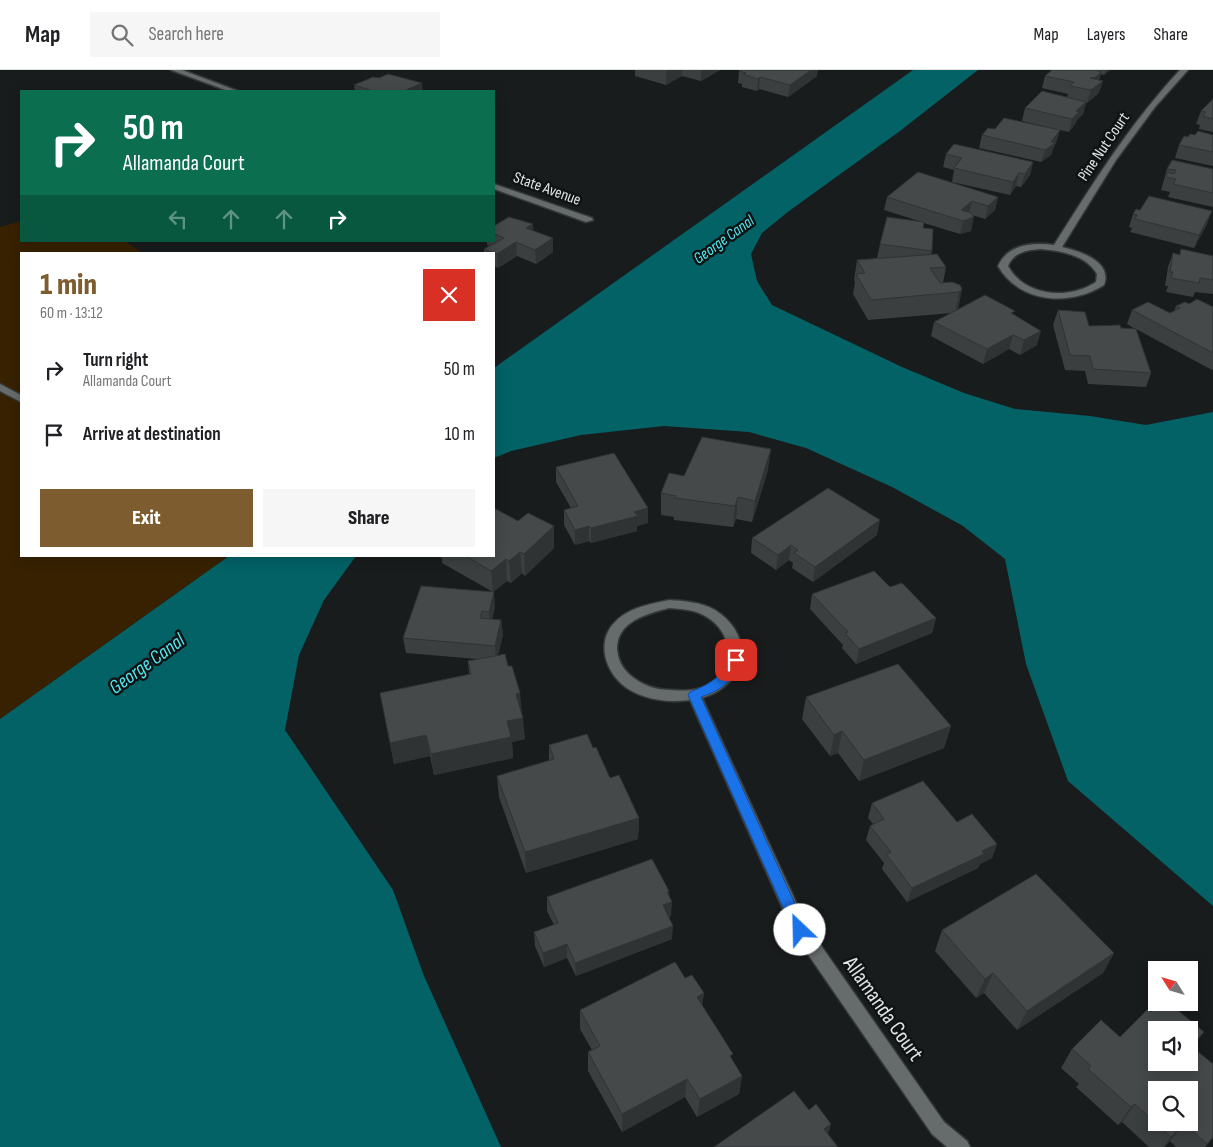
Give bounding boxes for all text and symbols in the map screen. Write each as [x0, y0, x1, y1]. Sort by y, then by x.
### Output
search box [90, 12, 440, 57]
text: Map [25, 20, 60, 49]
icon: search [108, 21, 136, 49]
text: Search here [148, 23, 224, 46]
text: Map [1034, 24, 1059, 45]
text: Layers [1087, 24, 1126, 45]
text: Share [1154, 24, 1188, 45]
text: 50 m [123, 107, 184, 150]
street label: Pine Nut Court [1074, 109, 1134, 185]
icon: right [40, 110, 105, 175]
text: Allamanda Court [123, 150, 245, 177]
street label: State Avenue [511, 168, 583, 210]
icon: left [164, 205, 192, 233]
icon: ahead [217, 205, 245, 233]
icon: ahead [270, 205, 298, 233]
icon: right [323, 205, 351, 233]
water label: George Canal [690, 211, 759, 268]
text: 1 min [40, 267, 97, 303]
button: close [423, 269, 475, 321]
text: 60 m · 13:12 [40, 304, 103, 323]
text: Turn right [83, 349, 148, 372]
icon: right [40, 356, 68, 384]
text: 50 m [444, 358, 475, 381]
text: Allamanda Court [83, 372, 171, 391]
icon: arrive [40, 421, 68, 449]
text: Arrive at destination [83, 423, 221, 446]
text: 10 m [445, 423, 475, 446]
button: Exit [40, 489, 253, 547]
button: Share [263, 489, 475, 547]
water label: George Canal [104, 628, 191, 699]
pin [715, 639, 757, 681]
icon: arrive [722, 646, 750, 674]
position arrow [773, 903, 825, 955]
street label: Allamanda Court [836, 951, 929, 1067]
north arrow [1148, 961, 1198, 1011]
map controls [1148, 961, 1198, 1131]
button: sound [1148, 1021, 1198, 1071]
button: search [1148, 1081, 1198, 1131]

